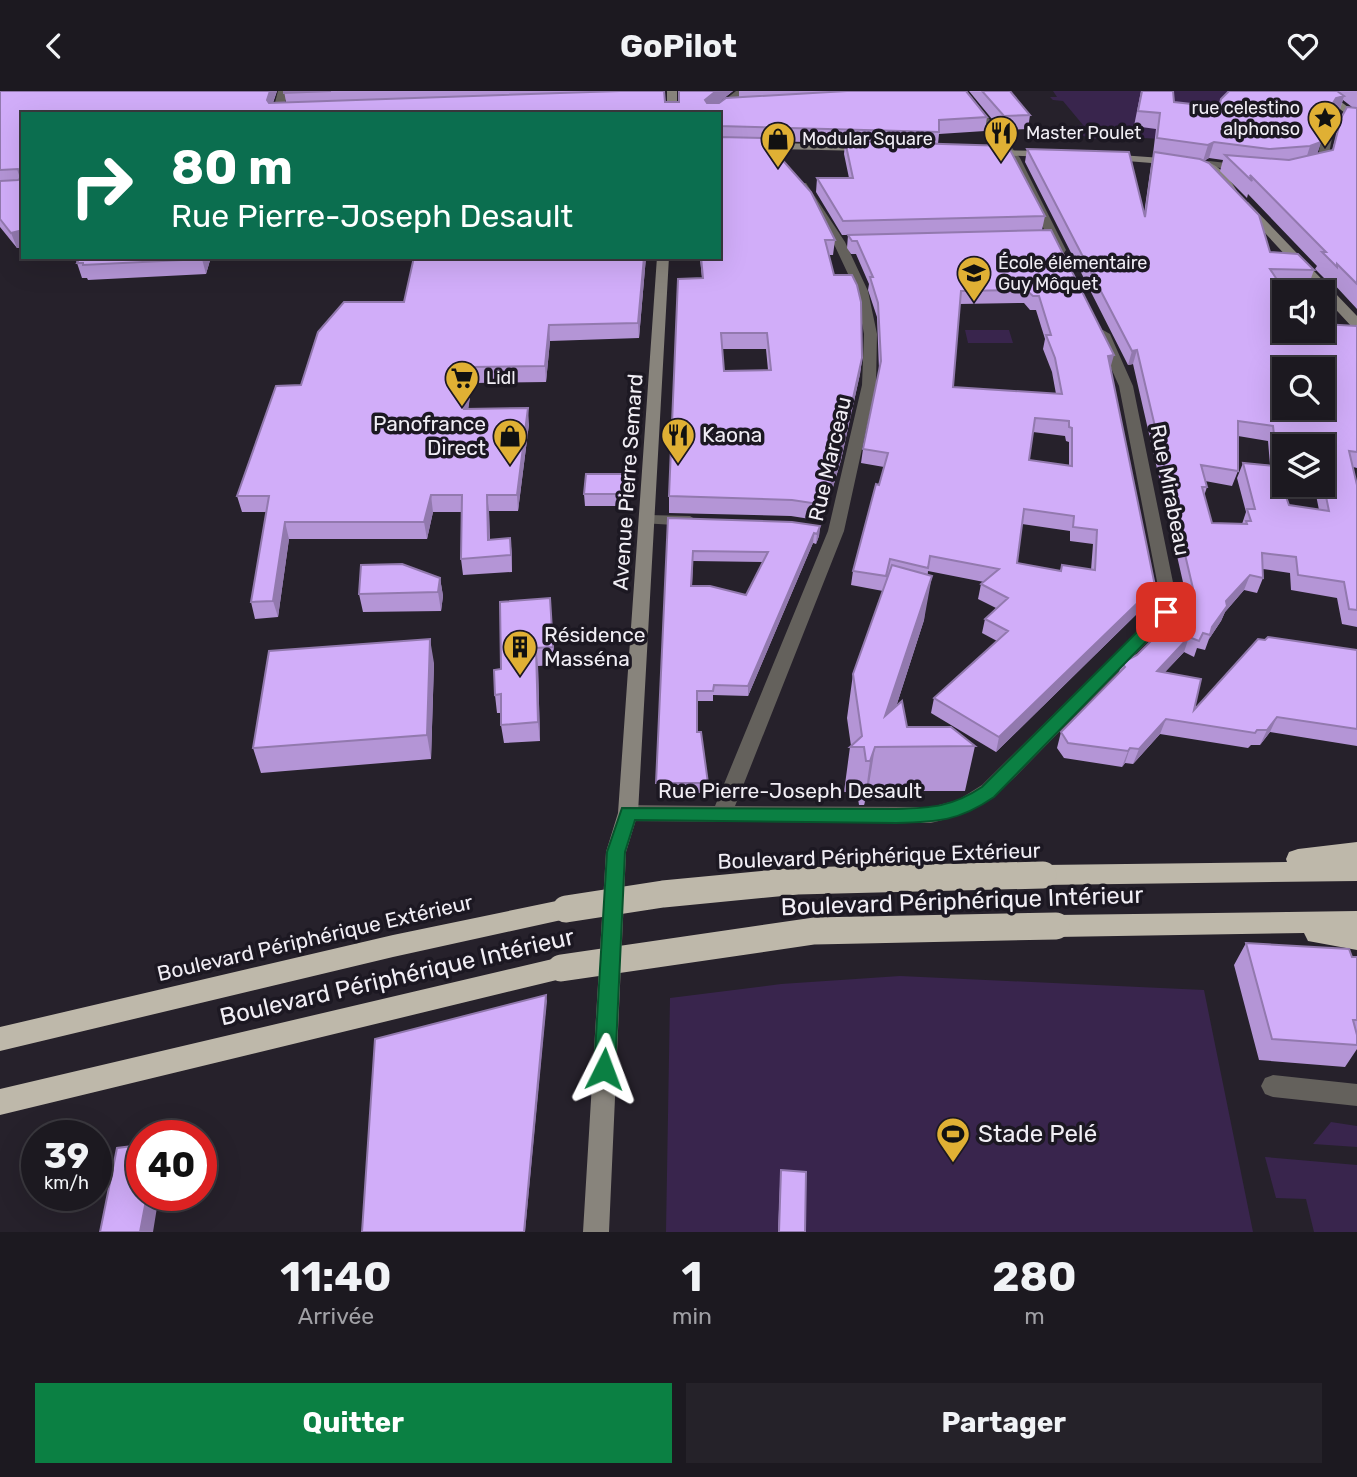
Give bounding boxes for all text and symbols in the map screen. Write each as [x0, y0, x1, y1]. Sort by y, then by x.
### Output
icon: back [35, 27, 73, 65]
text: GoPilot [620, 27, 737, 65]
icon: heart [1284, 27, 1322, 65]
place label: rue celestino alphonso [1192, 97, 1300, 140]
place icon: rue celestino alphonso [1306, 99, 1344, 148]
restaurant icon: Master Poulet [982, 114, 1020, 163]
shop icon: Modular Square [759, 120, 797, 169]
place label: Master Poulet [1026, 122, 1141, 144]
place label: Modular Square [802, 128, 933, 150]
text: 80 m [171, 138, 293, 196]
icon: right [56, 140, 147, 231]
text: Rue Pierre-Joseph Desault [171, 197, 573, 235]
place label: École élémentaire Guy Môquet [998, 252, 1147, 295]
school or university icon: École élémentaire Guy Môquet [955, 254, 993, 303]
map controls [1272, 280, 1335, 497]
button: sound [1272, 280, 1335, 343]
button: search [1272, 357, 1335, 420]
supermarket icon: Lidl [443, 359, 481, 408]
place label: Lidl [486, 367, 516, 389]
street label: Avenue Pierre Semard [607, 373, 648, 591]
street label: Rue Marceau [803, 394, 856, 524]
place label: Panofrance Direct [373, 411, 486, 460]
restaurant icon: Kaona [659, 416, 697, 465]
shop icon: Panofrance Direct [491, 417, 529, 466]
place label: Kaona [702, 422, 762, 447]
street label: Rue Mirabeau [1146, 422, 1195, 558]
button: layers [1272, 434, 1335, 497]
pin [1136, 582, 1196, 642]
icon: arrive [1147, 593, 1185, 631]
place label: Résidence Masséna [544, 622, 646, 671]
building icon: Résidence Masséna [501, 628, 539, 677]
street label: Rue Pierre-Joseph Desault [658, 778, 922, 803]
street label: Boulevard Périphérique Extérieur [717, 837, 1041, 874]
street label: Boulevard Périphérique Intérieur [780, 881, 1144, 921]
street label: Boulevard Périphérique Extérieur [155, 889, 475, 986]
street label: Boulevard Périphérique Intérieur [217, 923, 577, 1031]
position arrow [567, 1032, 641, 1106]
sports icon: Stade Pelé [934, 1115, 972, 1164]
speed limit sign: 40 [126, 1120, 217, 1211]
place label: Stade Pelé [978, 1120, 1097, 1148]
text: 39 [44, 1135, 89, 1177]
text: km/h [44, 1172, 89, 1194]
text: 11:40 [280, 1252, 392, 1302]
text: 1 [682, 1252, 702, 1302]
text: 280 [992, 1252, 1077, 1302]
text: Arrivée [298, 1302, 374, 1330]
text: min [672, 1302, 712, 1330]
text: m [1024, 1302, 1045, 1330]
button: Quitter [35, 1383, 672, 1463]
button: Partager [686, 1383, 1322, 1463]

